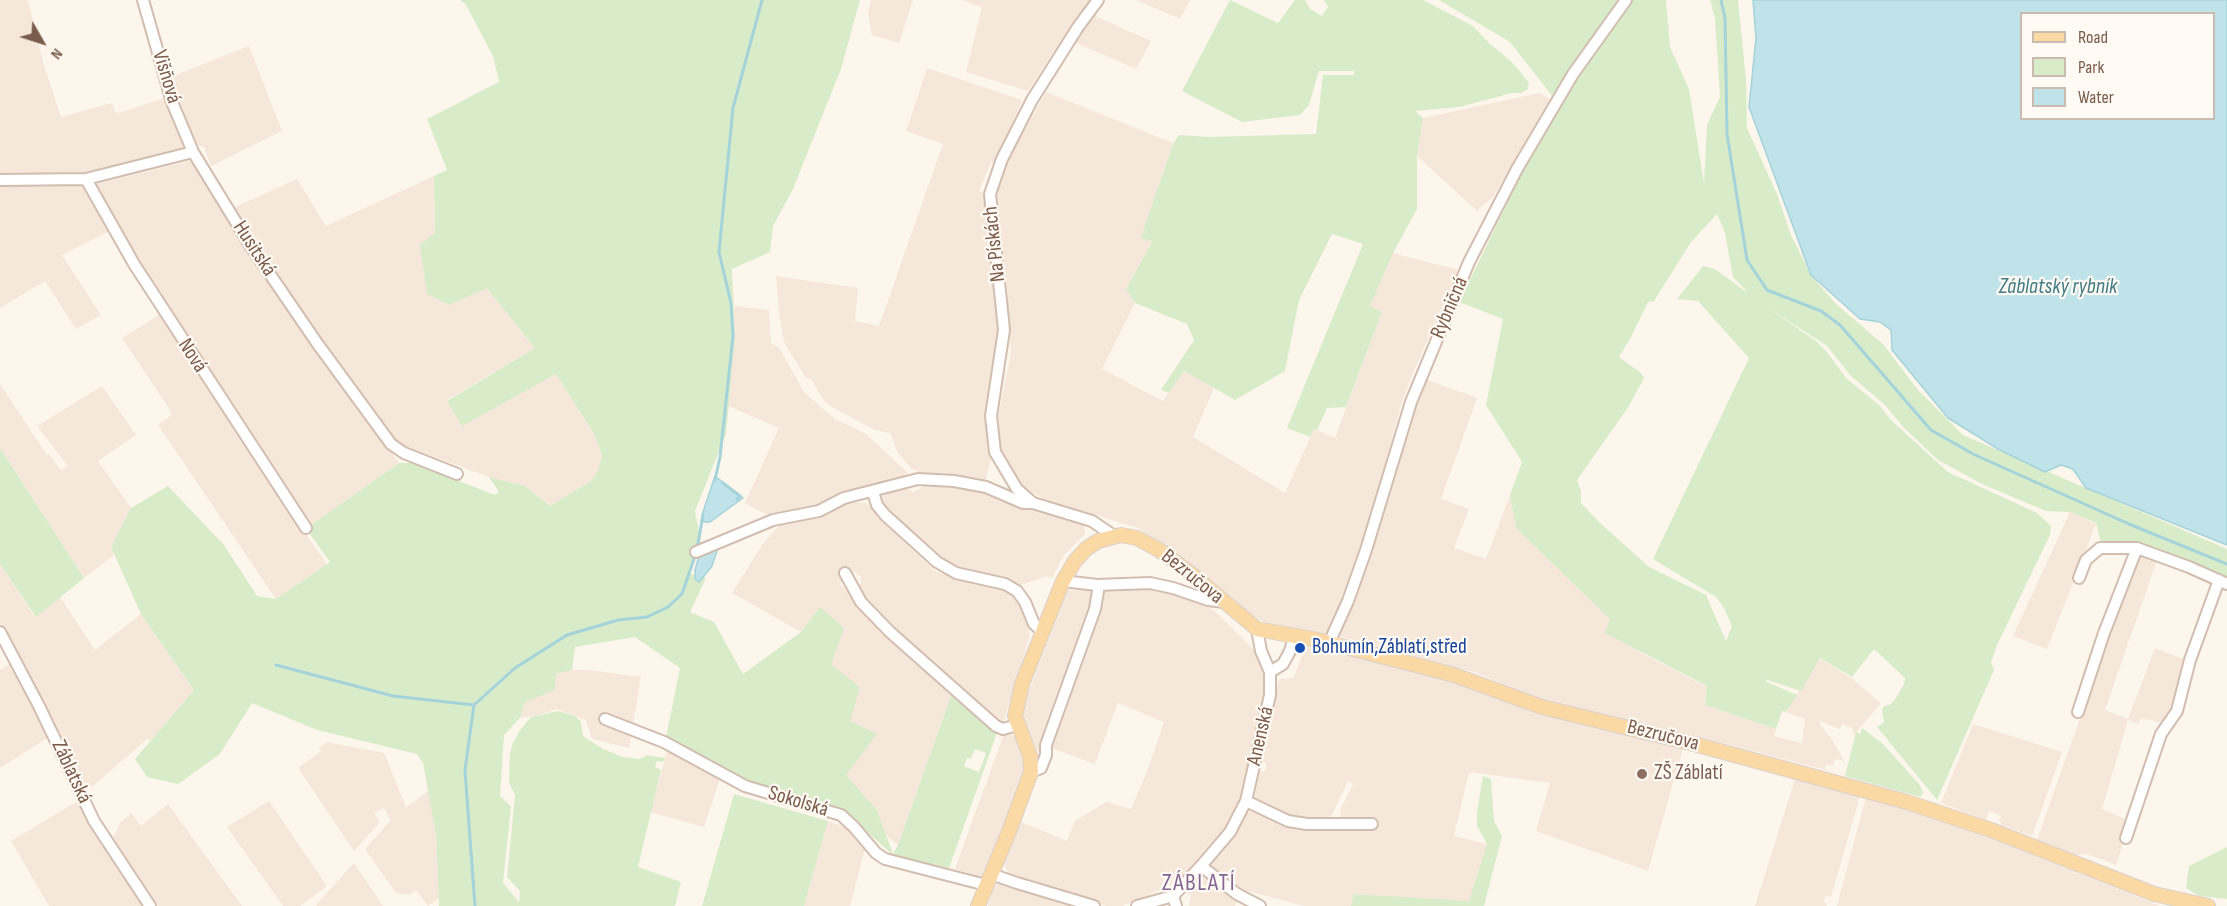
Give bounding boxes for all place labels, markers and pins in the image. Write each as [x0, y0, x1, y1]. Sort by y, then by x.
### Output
place label: Bohumín,Záblatí,střed [1312, 635, 1467, 661]
marker: Bohumín,Záblatí,střed [1293, 641, 1307, 655]
place label: ZŠ Záblatí [1654, 761, 1723, 787]
marker: ZŠ Záblatí [1635, 767, 1649, 781]

